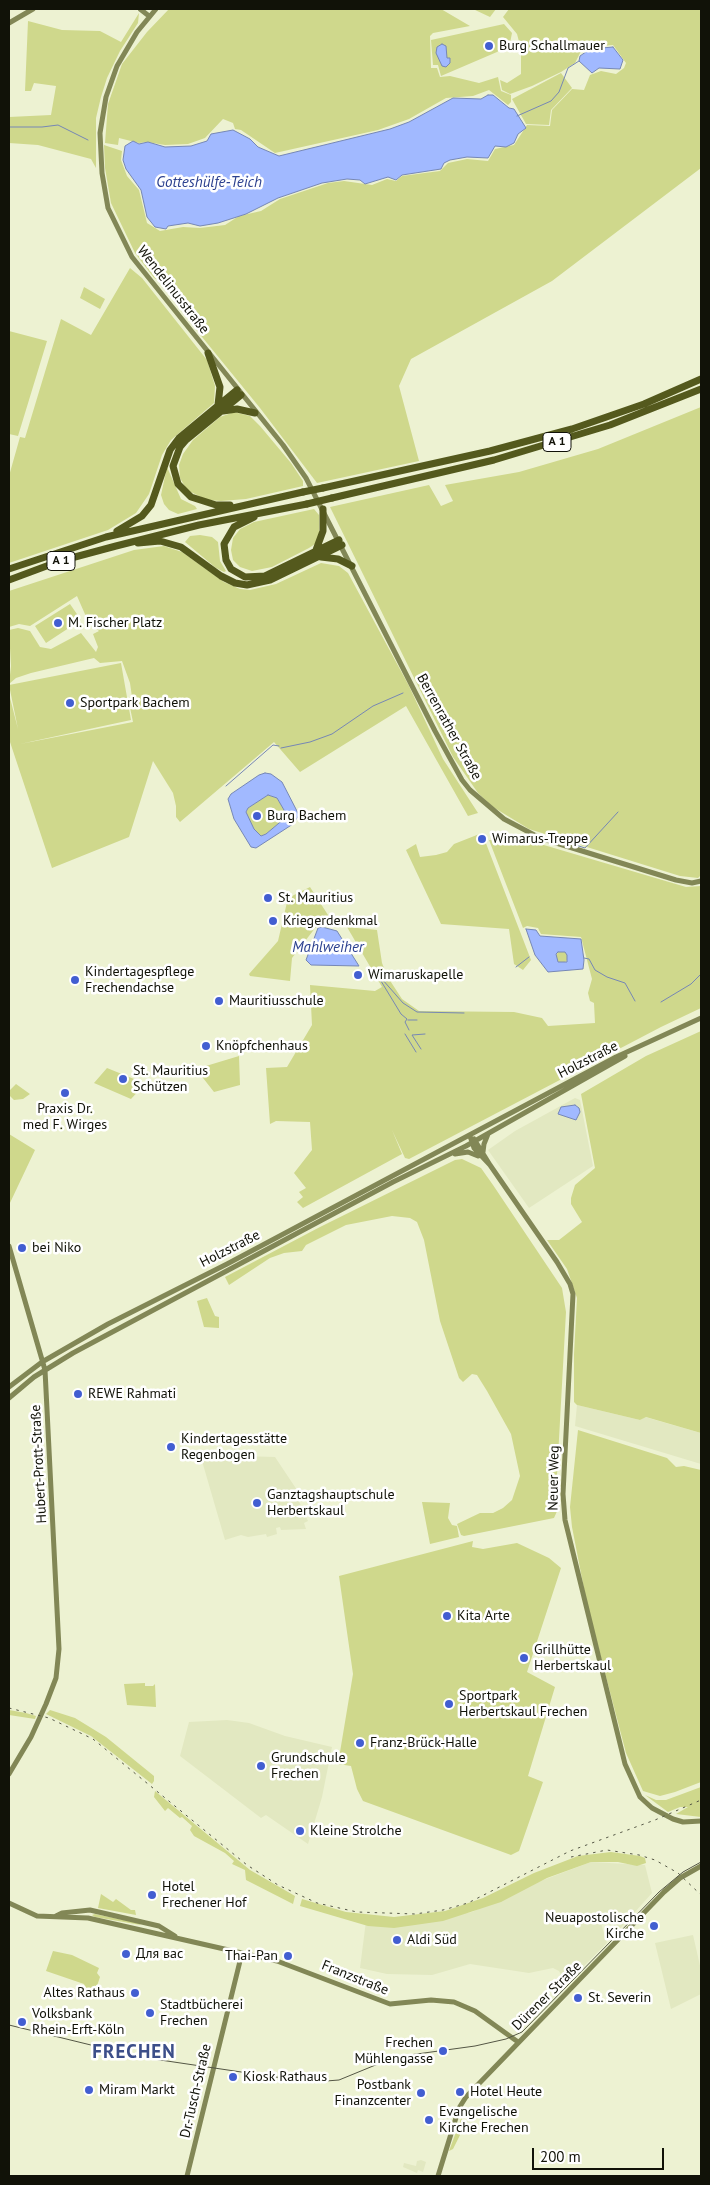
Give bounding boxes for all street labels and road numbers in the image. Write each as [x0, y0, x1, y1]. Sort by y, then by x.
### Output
street label: Wendelinusstraße [133, 243, 213, 337]
road number: A 1 [543, 432, 571, 452]
road number: A 1 [47, 552, 75, 570]
street label: Berrenrather Straße [413, 671, 485, 783]
street label: Holzstraße [555, 1038, 621, 1082]
street label: Holzstraße [197, 1227, 263, 1271]
street label: Hubert-Prott-Straße [27, 1404, 51, 1524]
street label: Neuer Weg [545, 1445, 563, 1511]
street label: Franzstraße [319, 1957, 391, 1999]
street label: Dürener Straße [509, 1958, 585, 2034]
street label: Dr.-Tusch-Straße [177, 2042, 215, 2140]

